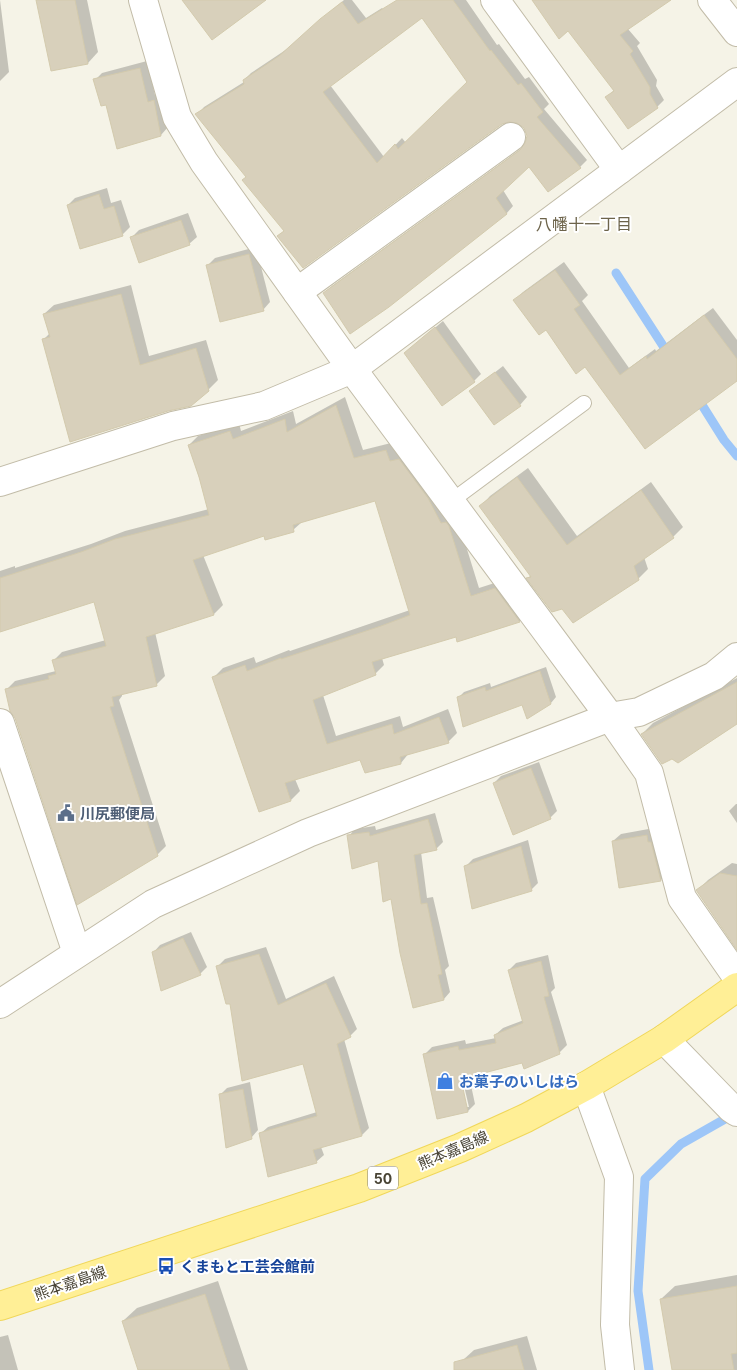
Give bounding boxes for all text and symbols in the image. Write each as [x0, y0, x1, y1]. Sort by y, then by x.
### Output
district label: 八幡十一丁目 [536, 214, 632, 234]
public building icon: 川尻郵便局 [56, 803, 76, 823]
place label: 川尻郵便局 [80, 804, 155, 823]
shop icon: お菓子のいしはら [435, 1071, 455, 1091]
place label: お菓子のいしはら [459, 1072, 579, 1091]
street label: 熊本嘉島線 [415, 1127, 491, 1173]
road number: 50 [368, 1166, 398, 1190]
bus stop icon: くまもと工芸会館前 [156, 1256, 176, 1276]
place label: くまもと工芸会館前 [180, 1257, 315, 1276]
street label: 熊本嘉島線 [31, 1262, 109, 1304]

